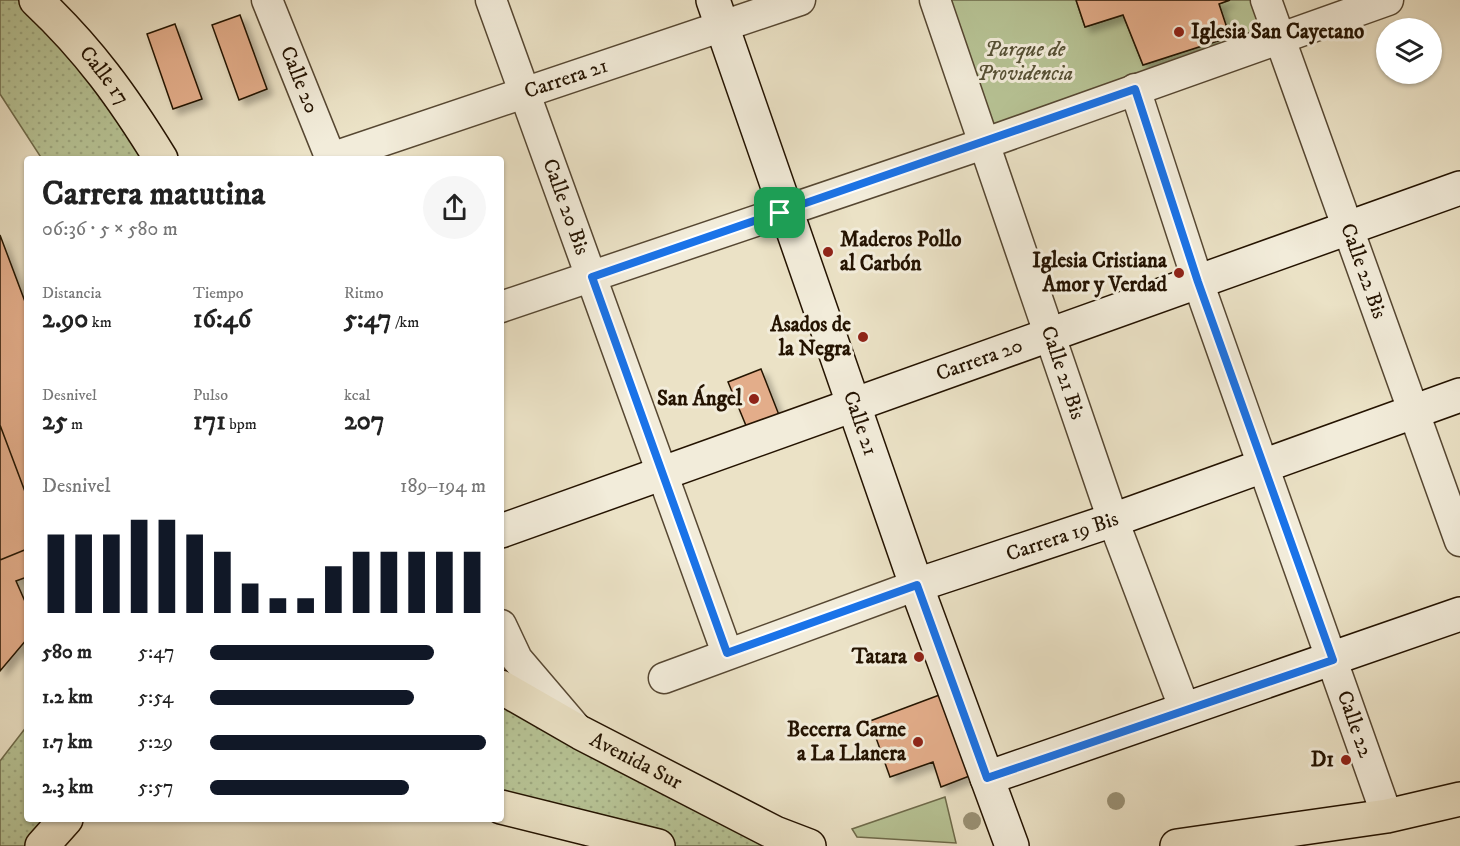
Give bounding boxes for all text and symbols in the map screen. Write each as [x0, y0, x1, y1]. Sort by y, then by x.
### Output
map controls [1376, 18, 1442, 84]
button: layers [1376, 18, 1442, 84]
place label: Iglesia San Cayetano [1191, 19, 1364, 45]
marker: Iglesia San Cayetano [1172, 25, 1186, 39]
park label: Parque de Providencia [977, 37, 1073, 87]
street label: Calle 17 [73, 41, 135, 110]
street label: Calle 20 [274, 42, 324, 117]
street label: Carrera 21 [521, 53, 611, 105]
street label: Calle 20 Bis [536, 155, 595, 259]
text: Carrera matutina [42, 174, 265, 215]
button: share [423, 176, 486, 239]
pin [754, 187, 805, 238]
icon: arrive [763, 196, 796, 229]
text: 06:36 · 5 × 580 m [42, 217, 178, 242]
street label: Calle 22 Bis [1334, 220, 1392, 322]
place label: Maderos Pollo al Carbón [840, 227, 962, 277]
marker: Maderos Pollo al Carbón [821, 245, 835, 259]
place label: Iglesia Cristiana Amor y Verdad [1032, 248, 1168, 298]
marker: Iglesia Cristiana Amor y Verdad [1172, 266, 1186, 280]
text: Distancia [42, 283, 101, 303]
text: Tiempo [193, 283, 244, 303]
text: Ritmo [344, 283, 384, 303]
text: 2.90 [42, 303, 88, 336]
text: 16:46 [193, 303, 251, 336]
text: 5:47 [344, 303, 392, 336]
text: km [88, 312, 112, 332]
text: /km [392, 312, 419, 332]
place label: Asados de la Negra [769, 312, 852, 362]
street label: Calle 21 Bis [1035, 323, 1091, 423]
marker: Asados de la Negra [856, 330, 870, 344]
street label: Carrera 20 [933, 332, 1026, 387]
place label: San Ángel [657, 384, 743, 412]
text: Desnivel [42, 385, 97, 405]
text: Pulso [193, 385, 228, 405]
text: kcal [344, 385, 370, 405]
street label: Calle 21 [837, 387, 883, 459]
marker: San Ángel [747, 392, 761, 406]
text: 25 [42, 405, 68, 438]
text: 171 [193, 405, 226, 438]
text: 207 [344, 405, 384, 438]
text: m [68, 414, 83, 434]
text: bpm [226, 414, 257, 434]
text: Desnivel [42, 474, 111, 499]
text: 189–194 m [400, 474, 486, 499]
street label: Carrera 19 Bis [1003, 506, 1122, 568]
text: 580 m [42, 640, 92, 665]
text: 5:47 [138, 640, 175, 665]
place label: Tatara [851, 644, 908, 670]
marker: Tatara [912, 650, 926, 664]
text: 1.2 km [42, 685, 93, 710]
text: 5:54 [138, 685, 174, 710]
street label: Calle 22 [1331, 687, 1379, 762]
place label: Becerra Carne a La Llanera [787, 717, 907, 767]
street label: Avenida Sur [585, 727, 686, 796]
text: 1.7 km [42, 730, 93, 755]
text: 5:29 [138, 730, 173, 755]
marker: Becerra Carne a La Llanera [911, 735, 925, 749]
place label: D1 [1311, 747, 1334, 773]
marker: D1 [1339, 753, 1353, 767]
text: 2.3 km [42, 775, 94, 800]
text: 5:57 [138, 775, 174, 800]

